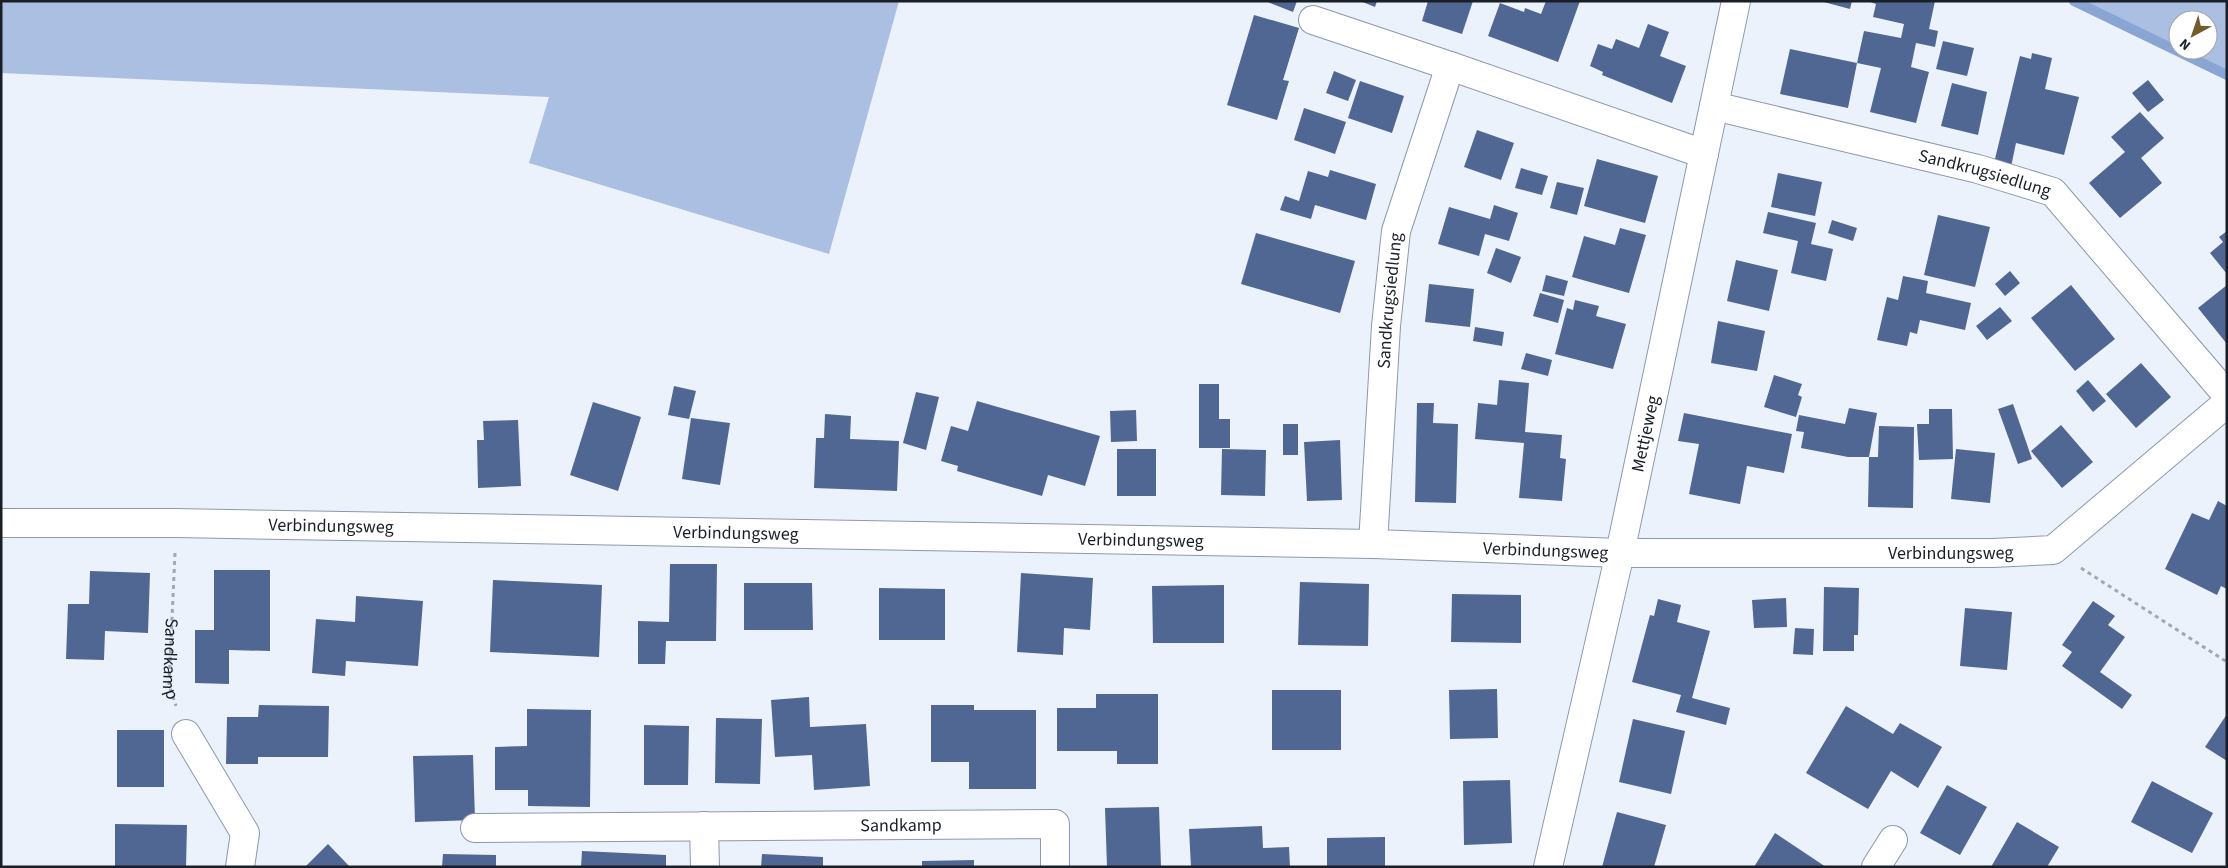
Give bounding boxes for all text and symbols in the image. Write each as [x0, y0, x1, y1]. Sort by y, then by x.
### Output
north arrow [2168, 10, 2218, 60]
text: N [2175, 34, 2195, 55]
street label: Sandkrugsiedlung [1916, 143, 2054, 204]
street label: Sandkrugsiedlung [1371, 231, 1409, 370]
street label: Mettjeweg [1625, 393, 1666, 475]
street label: Verbindungsweg [268, 513, 394, 540]
street label: Verbindungsweg [673, 520, 799, 547]
street label: Verbindungsweg [1078, 527, 1204, 554]
street label: Verbindungsweg [1483, 536, 1609, 566]
street label: Verbindungsweg [1888, 540, 2014, 566]
street label: Sandkamp [156, 618, 185, 703]
street label: Sandkamp [860, 813, 942, 838]

